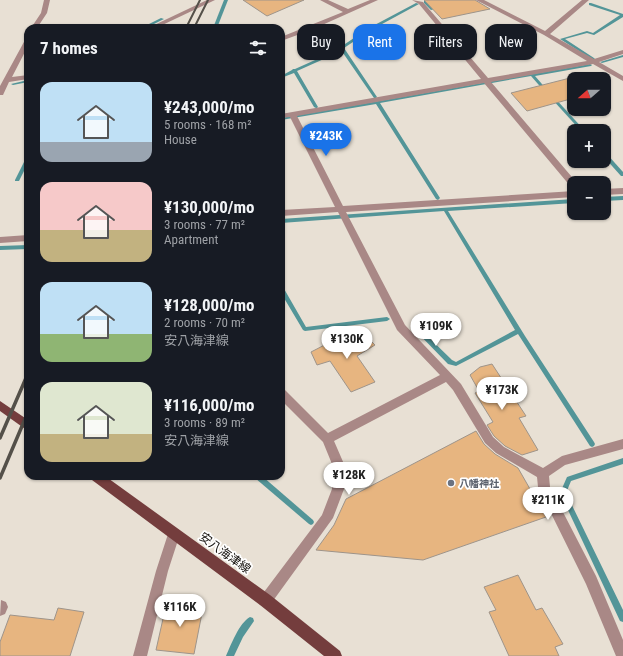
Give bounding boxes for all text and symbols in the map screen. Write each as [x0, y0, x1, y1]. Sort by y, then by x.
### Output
chip: Buy [297, 24, 345, 60]
chip: Rent [353, 24, 406, 60]
chip: Filters [414, 24, 477, 60]
chip: New [485, 24, 537, 60]
icon: filters [247, 37, 269, 59]
text: 7 homes [40, 38, 98, 58]
north arrow [567, 72, 611, 116]
map controls [567, 72, 611, 220]
text: ¥243,000/mo [164, 97, 255, 117]
icon: home [72, 98, 120, 146]
text: 5 rooms · 168 m² [164, 117, 251, 132]
pin: ¥243K [298, 123, 354, 157]
button: + [567, 124, 611, 168]
text: ¥243K [309, 128, 343, 143]
text: House [164, 132, 197, 147]
button: − [567, 176, 611, 220]
text: ¥130,000/mo [164, 197, 255, 217]
icon: home [72, 198, 120, 246]
text: 3 rooms · 77 m² [164, 217, 245, 232]
text: Apartment [164, 232, 218, 247]
text: ¥128,000/mo [164, 295, 255, 315]
icon: home [72, 298, 120, 346]
pin: ¥109K [408, 313, 464, 347]
text: 2 rooms · 70 m² [164, 315, 245, 330]
text: ¥109K [419, 318, 453, 333]
pin: ¥130K [319, 326, 375, 360]
text: ¥130K [330, 331, 364, 346]
text: 安八海津線 [164, 333, 229, 348]
pin: ¥173K [474, 377, 530, 411]
text: ¥173K [485, 382, 519, 397]
text: ¥116,000/mo [164, 395, 255, 415]
icon: home [72, 398, 120, 446]
text: 3 rooms · 89 m² [164, 415, 245, 430]
text: 安八海津線 [164, 433, 229, 448]
pin: ¥128K [321, 462, 377, 496]
text: ¥128K [332, 467, 366, 482]
marker: 八幡神社 [446, 478, 456, 488]
place label: 八幡神社 [459, 478, 500, 489]
pin: ¥211K [520, 487, 576, 521]
text: ¥211K [531, 492, 565, 507]
street label: 安八海津線 [197, 530, 253, 576]
pin: ¥116K [152, 594, 208, 628]
text: ¥116K [163, 599, 197, 614]

